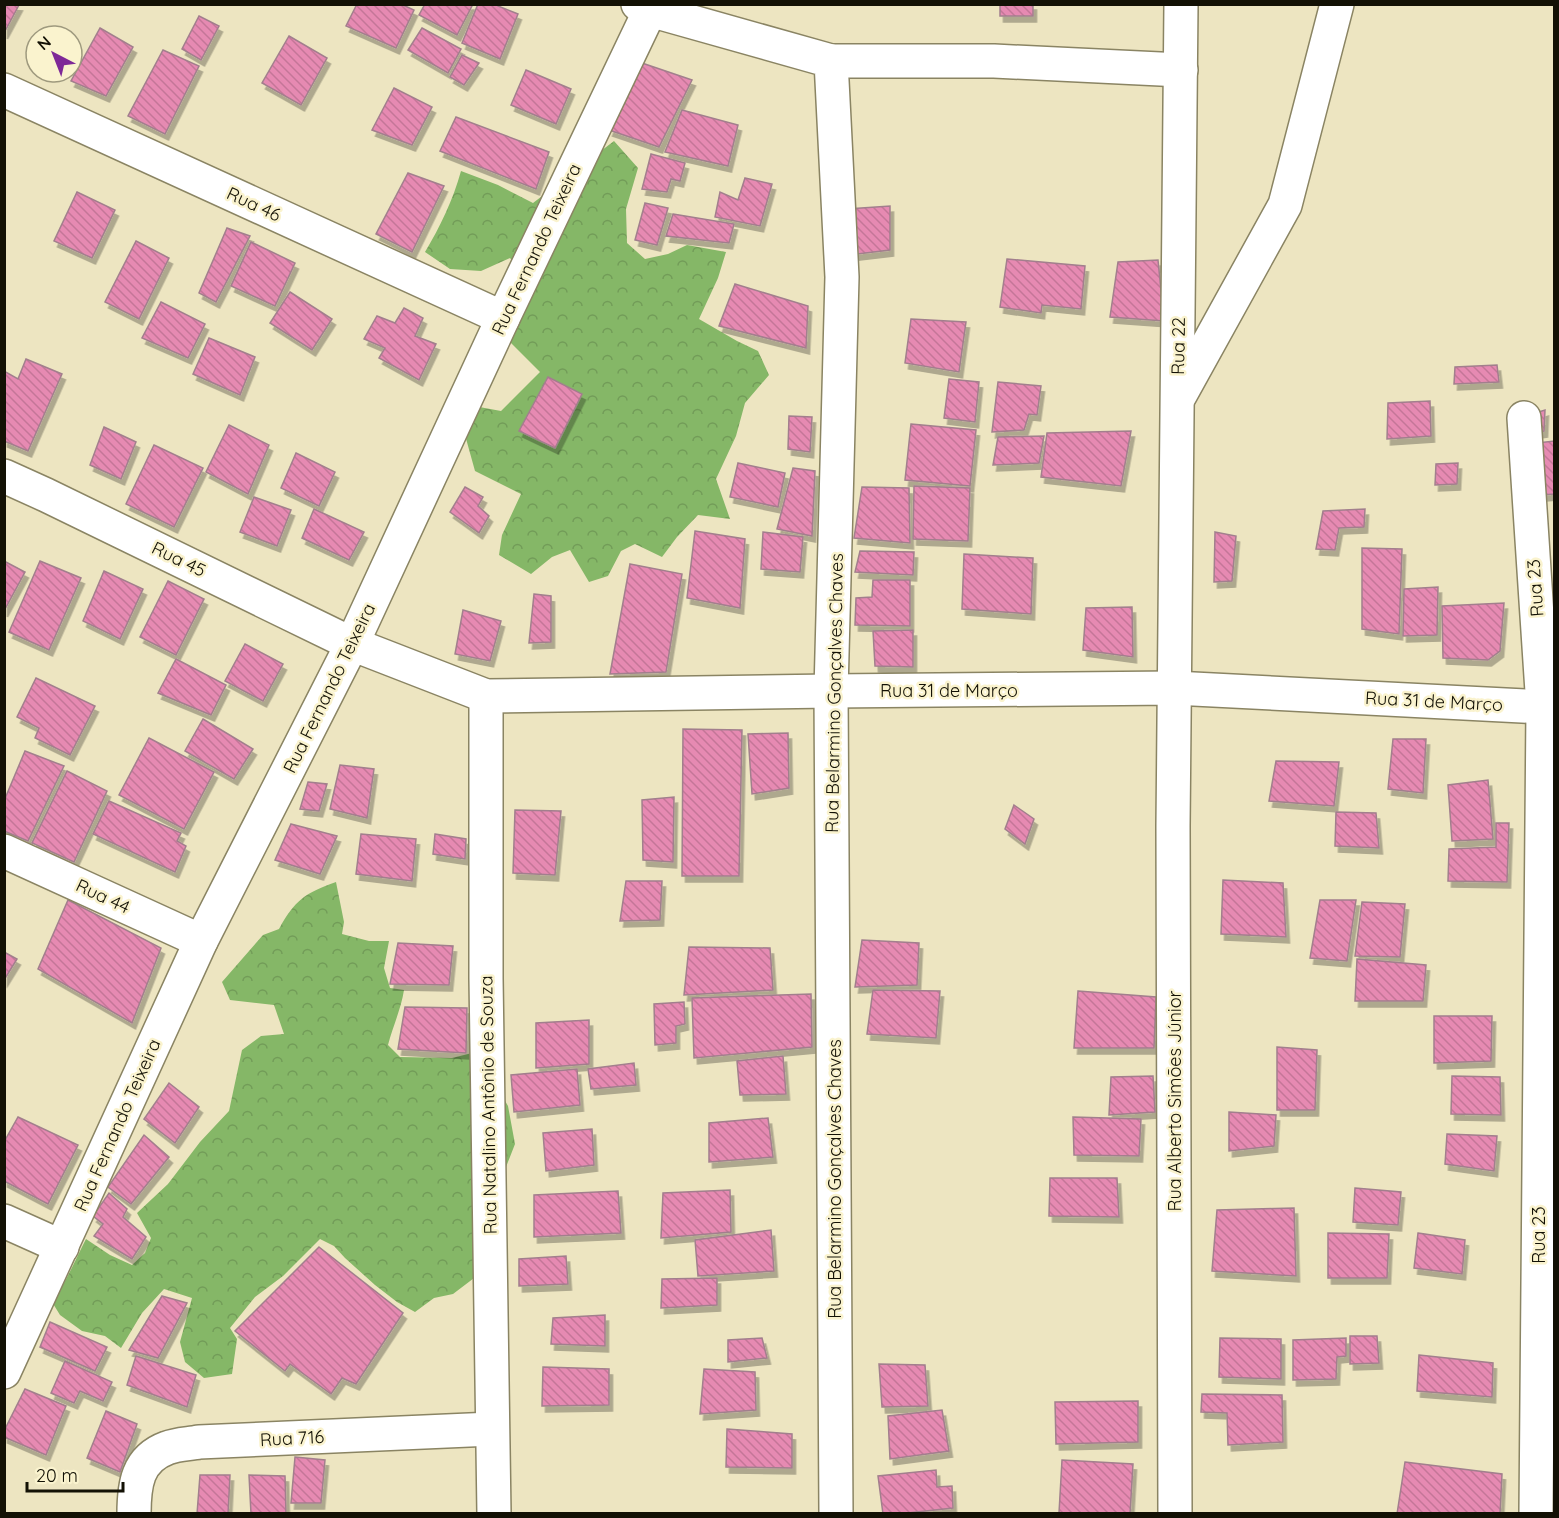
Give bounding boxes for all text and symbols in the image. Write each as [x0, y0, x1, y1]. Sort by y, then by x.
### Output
north arrow [24, 24, 84, 84]
text: N [33, 31, 55, 54]
street label: Rua Fernando Teixeira [486, 160, 586, 338]
street label: Rua 46 [223, 182, 285, 227]
street label: Rua 22 [1166, 317, 1190, 375]
street label: Rua 45 [148, 536, 210, 582]
street label: Rua Belarmino Gonçalves Chaves [820, 553, 848, 833]
street label: Rua 23 [1522, 559, 1548, 617]
street label: Rua Fernando Teixeira [278, 599, 380, 777]
street label: Rua 31 de Março [880, 679, 1018, 702]
street label: Rua 31 de Março [1365, 686, 1503, 716]
street label: Rua 44 [72, 874, 134, 918]
street label: Rua Natalino Antônio de Souza [474, 975, 502, 1235]
street label: Rua Alberto Simões Júnior [1163, 990, 1186, 1211]
street label: Rua Fernando Teixeira [69, 1035, 165, 1215]
street label: Rua Belarmino Gonçalves Chaves [823, 1039, 846, 1319]
street label: Rua 23 [1527, 1206, 1550, 1264]
street label: Rua 716 [259, 1425, 325, 1451]
scale bar [27, 1455, 123, 1493]
text: 20 m [36, 1464, 78, 1487]

